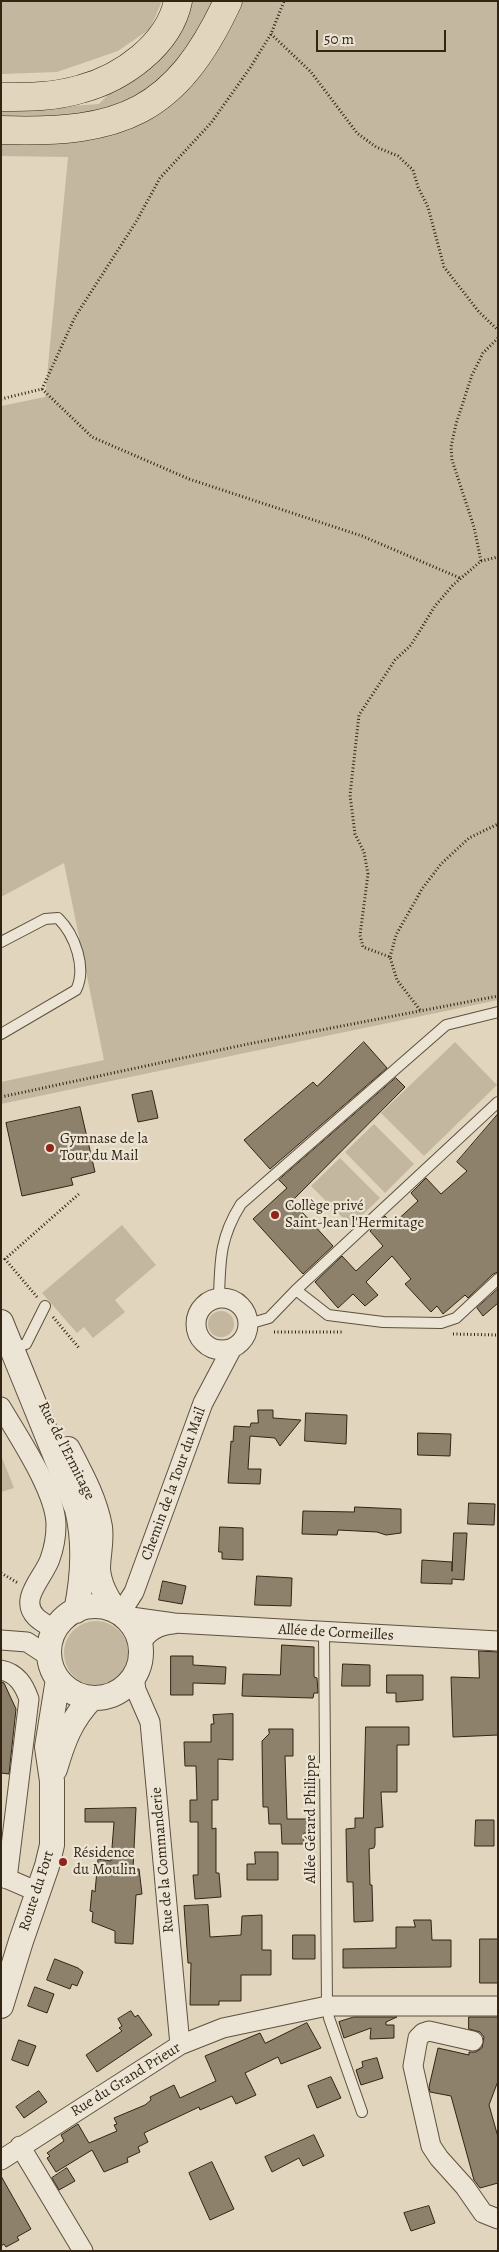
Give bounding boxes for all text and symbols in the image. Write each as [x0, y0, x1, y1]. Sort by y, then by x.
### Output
scale bar [319, 20, 449, 52]
text: 50 m [324, 29, 354, 49]
place label: Gymnase de la Tour du Mail [60, 1130, 148, 1165]
marker: Gymnase de la Tour du Mail [44, 1142, 56, 1154]
place label: Collège privé Saint-Jean l'Hermitage [285, 1197, 424, 1232]
marker: Collège privé Saint-Jean l'Hermitage [269, 1209, 281, 1221]
street label: Rue de l'Ermitage [34, 1399, 98, 1503]
street label: Chemin de la Tour du Mail [138, 1405, 210, 1563]
street label: Allée de Cormeilles [278, 1621, 394, 1645]
street label: Allée Gérard Philippe [302, 1755, 320, 1883]
street label: Rue de la Commanderie [148, 1786, 178, 1934]
place label: Résidence du Moulin [73, 1844, 136, 1879]
street label: Route du Fort [16, 1849, 58, 1933]
marker: Résidence du Moulin [57, 1856, 69, 1868]
street label: Rue du Grand Prieur [68, 2039, 184, 2121]

